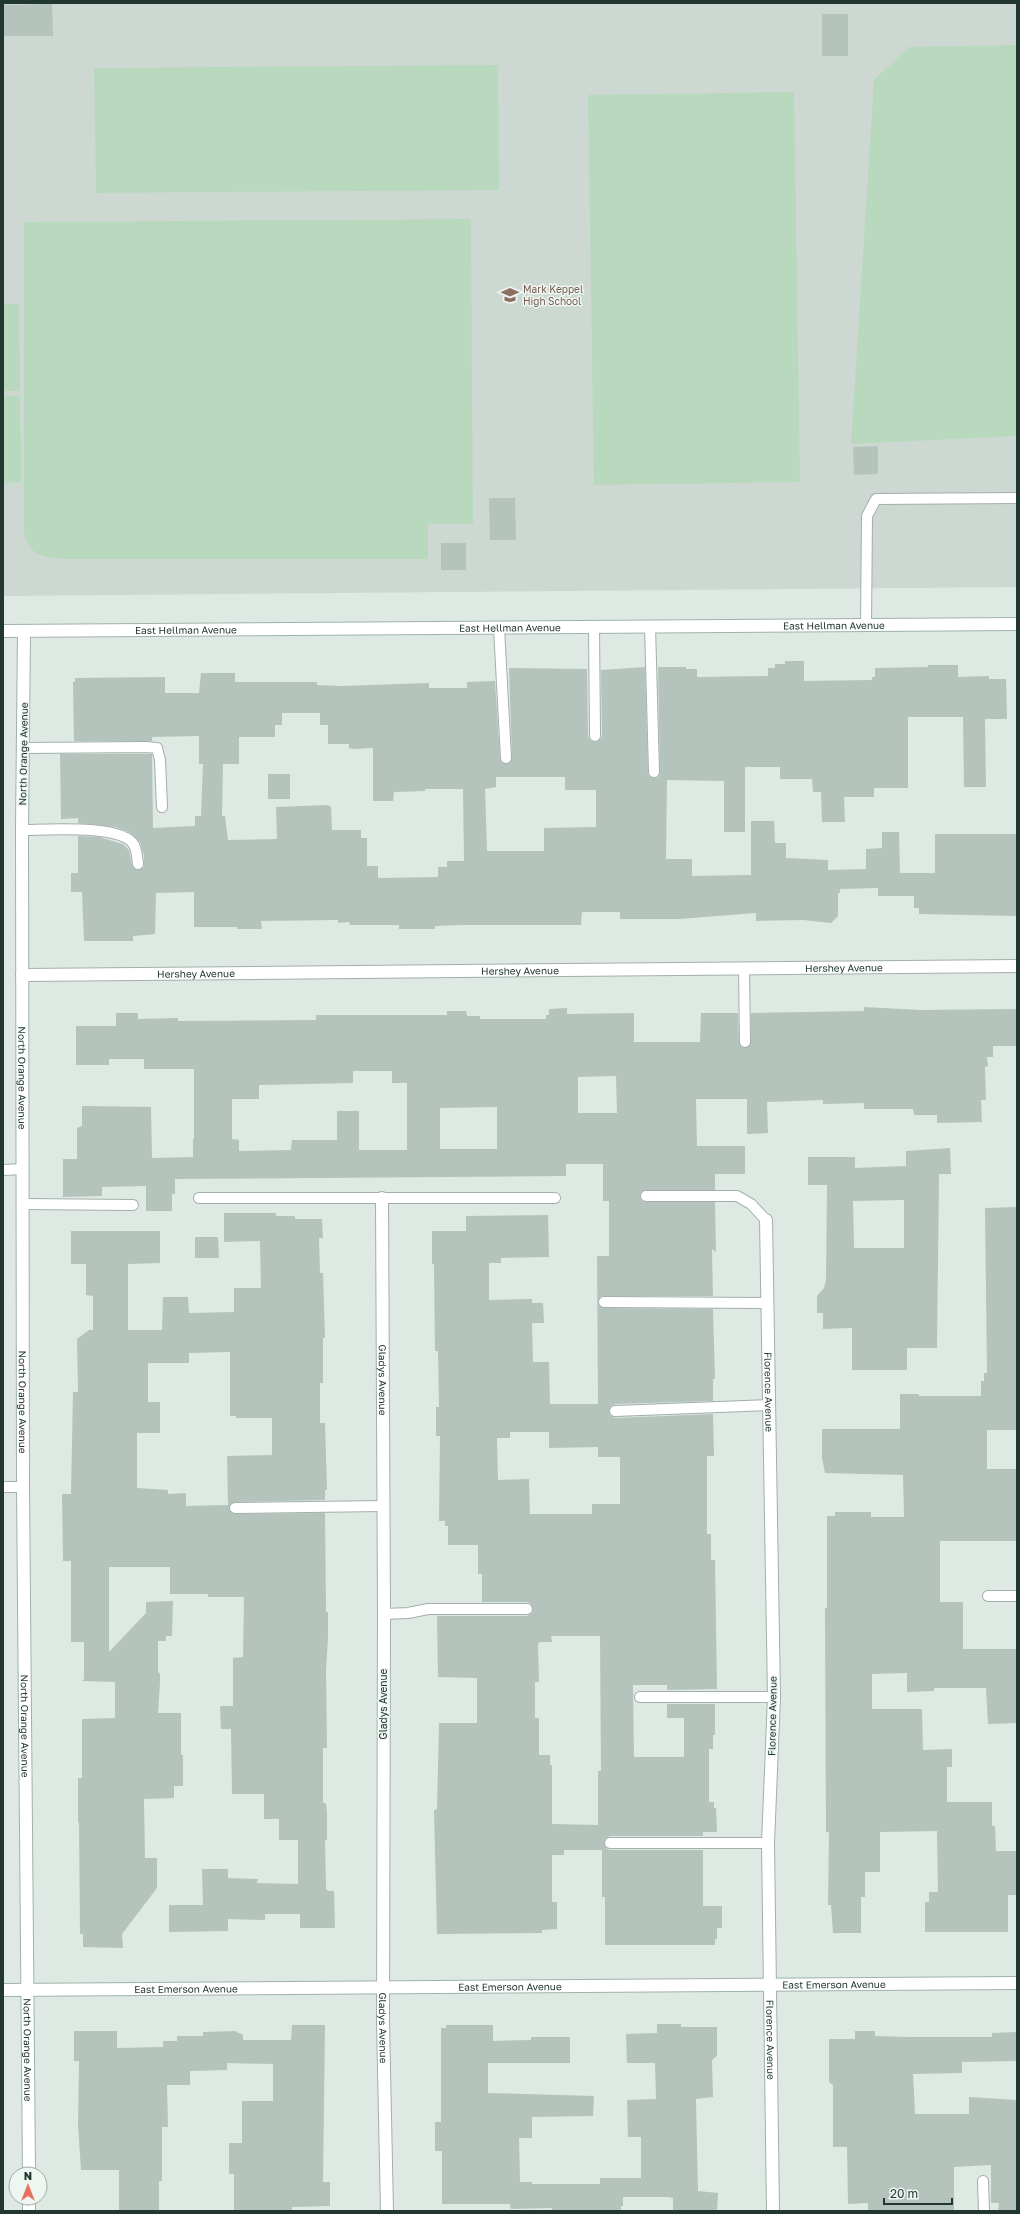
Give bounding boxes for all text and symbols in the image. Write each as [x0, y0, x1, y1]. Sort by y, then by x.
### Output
place label: Mark Keppel High School [523, 283, 583, 307]
school or university icon: Mark Keppel High School [500, 285, 520, 305]
street label: East Hellman Avenue [783, 619, 885, 632]
street label: East Hellman Avenue [459, 621, 561, 634]
street label: East Hellman Avenue [135, 623, 237, 636]
street label: North Orange Avenue [16, 702, 30, 806]
street label: Hershey Avenue [805, 961, 883, 974]
street label: Hershey Avenue [481, 964, 559, 977]
street label: Hershey Avenue [157, 967, 235, 980]
street label: North Orange Avenue [16, 1026, 28, 1130]
street label: Gladys Avenue [377, 1345, 389, 1416]
street label: North Orange Avenue [17, 1350, 29, 1454]
street label: Florence Avenue [762, 1352, 776, 1432]
street label: Gladys Avenue [377, 1668, 389, 1739]
street label: North Orange Avenue [19, 1674, 32, 1778]
street label: Florence Avenue [765, 1676, 779, 1756]
street label: East Emerson Avenue [782, 1978, 886, 1991]
street label: East Emerson Avenue [458, 1980, 562, 1993]
street label: East Emerson Avenue [134, 1982, 238, 1995]
street label: Gladys Avenue [377, 1993, 390, 2064]
street label: North Orange Avenue [21, 1998, 34, 2102]
street label: Florence Avenue [764, 2000, 777, 2080]
north arrow [8, 2166, 48, 2206]
text: N [24, 2169, 32, 2182]
scale bar [884, 2180, 952, 2206]
text: 20 m [890, 2186, 918, 2201]

